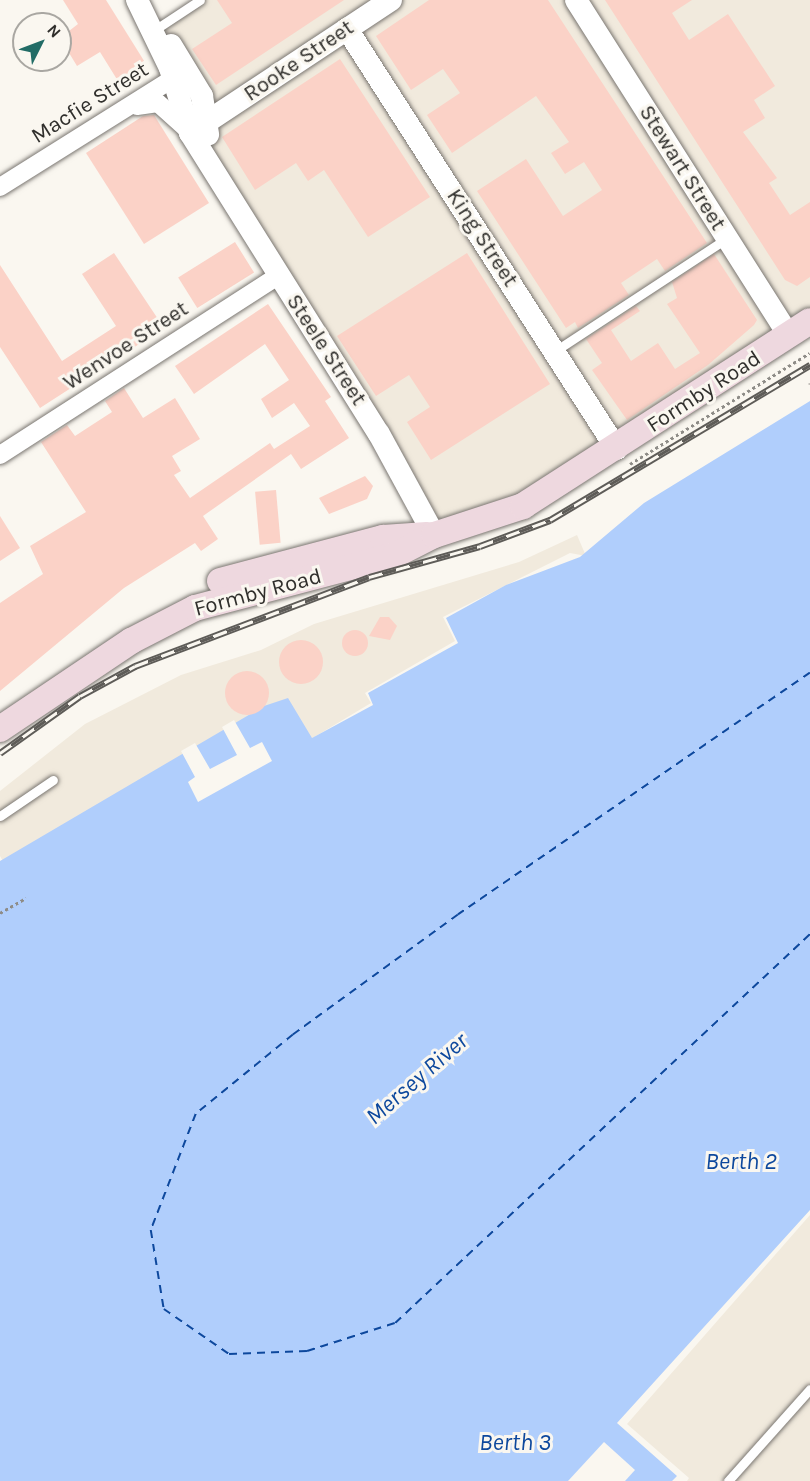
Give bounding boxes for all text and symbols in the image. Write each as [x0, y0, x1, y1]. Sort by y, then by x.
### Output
north arrow [12, 12, 72, 72]
street label: Rooke Street [239, 15, 359, 107]
text: N [43, 20, 65, 42]
street label: Macfie Street [27, 57, 153, 149]
street label: Stewart Street [633, 100, 731, 236]
street label: King Street [441, 184, 523, 292]
street label: Steele Street [280, 289, 372, 411]
street label: Wenvoe Street [59, 296, 193, 396]
street label: Formby Road [642, 345, 766, 439]
street label: Formby Road [192, 563, 324, 623]
water label: Mersey River [360, 1027, 474, 1131]
water label: Berth 2 [705, 1148, 777, 1176]
water label: Berth 3 [479, 1429, 551, 1457]

